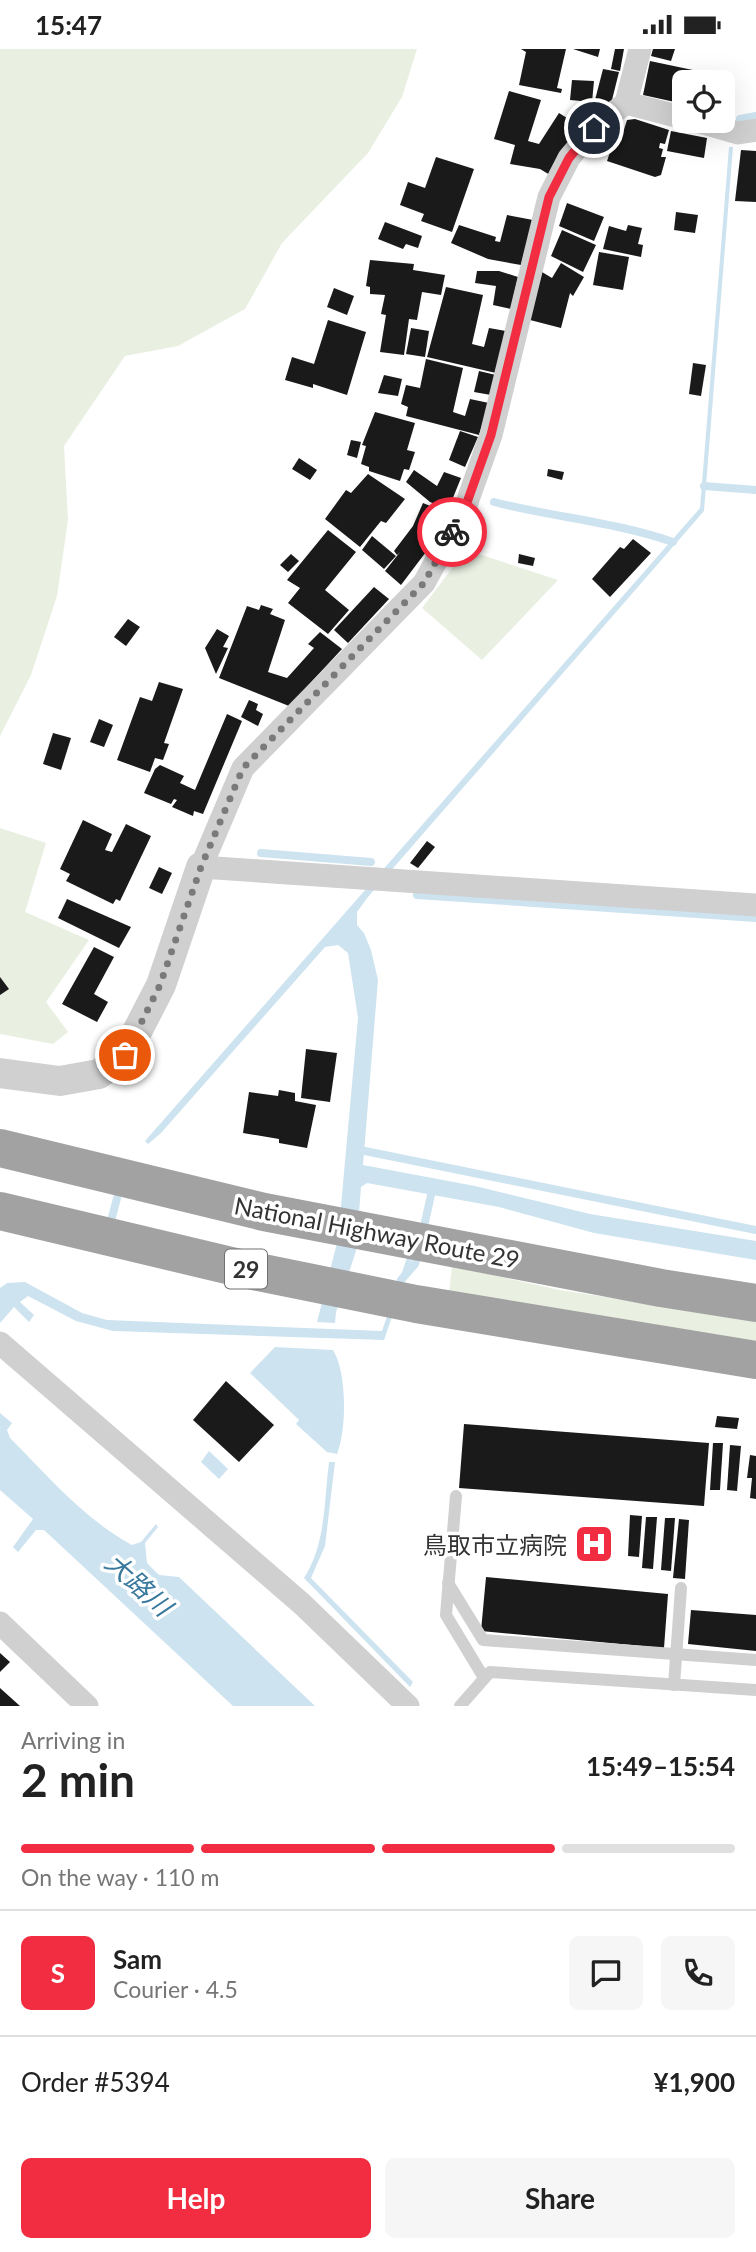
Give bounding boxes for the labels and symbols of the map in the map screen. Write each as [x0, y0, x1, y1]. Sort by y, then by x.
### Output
pin [564, 98, 624, 158]
courier [417, 497, 487, 567]
pin [95, 1025, 155, 1085]
street label: National Highway Route 29 [232, 1190, 522, 1274]
road number: 29 [225, 1249, 267, 1289]
hospital icon: 鳥取市立病院 [573, 1523, 615, 1565]
place label: 鳥取市立病院 [423, 1530, 567, 1559]
water label: 大路川 [99, 1546, 181, 1624]

